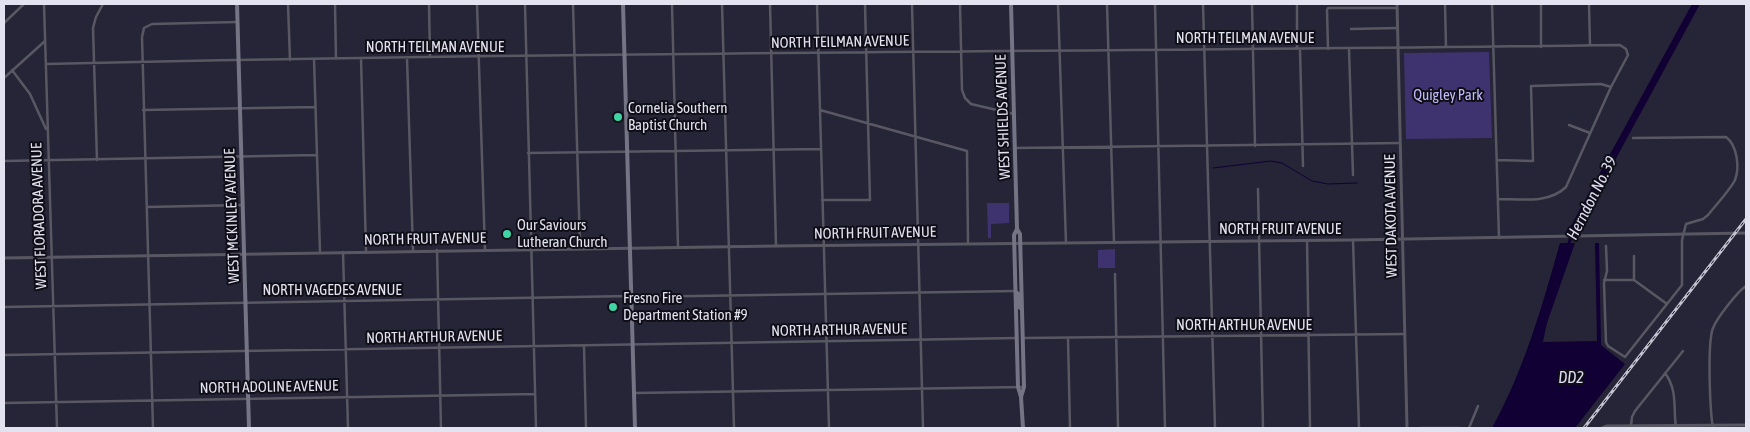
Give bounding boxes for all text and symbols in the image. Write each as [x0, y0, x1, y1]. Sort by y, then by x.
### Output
street label: NORTH TEILMAN AVENUE [1176, 29, 1314, 47]
street label: NORTH TEILMAN AVENUE [771, 32, 909, 52]
street label: NORTH TEILMAN AVENUE [366, 38, 504, 56]
street label: WEST SHIELDS AVENUE [992, 54, 1014, 180]
park label: Quigley Park [1413, 86, 1483, 104]
place label: Cornelia Southern Baptist Church [628, 99, 727, 134]
marker: Cornelia Southern Baptist Church [612, 111, 624, 123]
street label: WEST FLORADORA AVENUE [27, 143, 51, 289]
street label: WEST MCKINLEY AVENUE [221, 148, 243, 284]
water label: Herndon No. 39 [1563, 153, 1621, 243]
street label: WEST DAKOTA AVENUE [1381, 154, 1401, 278]
place label: Our Saviours Lutheran Church [517, 216, 607, 251]
street label: NORTH FRUIT AVENUE [1219, 220, 1341, 238]
street label: NORTH FRUIT AVENUE [814, 223, 936, 243]
marker: Our Saviours Lutheran Church [501, 228, 513, 240]
street label: NORTH FRUIT AVENUE [364, 229, 486, 249]
street label: NORTH VAGEDES AVENUE [262, 281, 402, 299]
place label: Fresno Fire Department Station #9 [623, 289, 748, 324]
marker: Fresno Fire Department Station #9 [607, 301, 619, 313]
street label: NORTH ARTHUR AVENUE [1176, 316, 1312, 334]
street label: NORTH ARTHUR AVENUE [771, 320, 907, 340]
street label: NORTH ARTHUR AVENUE [366, 327, 502, 347]
water label: DD2 [1558, 368, 1584, 388]
street label: NORTH ADOLINE AVENUE [199, 377, 339, 397]

